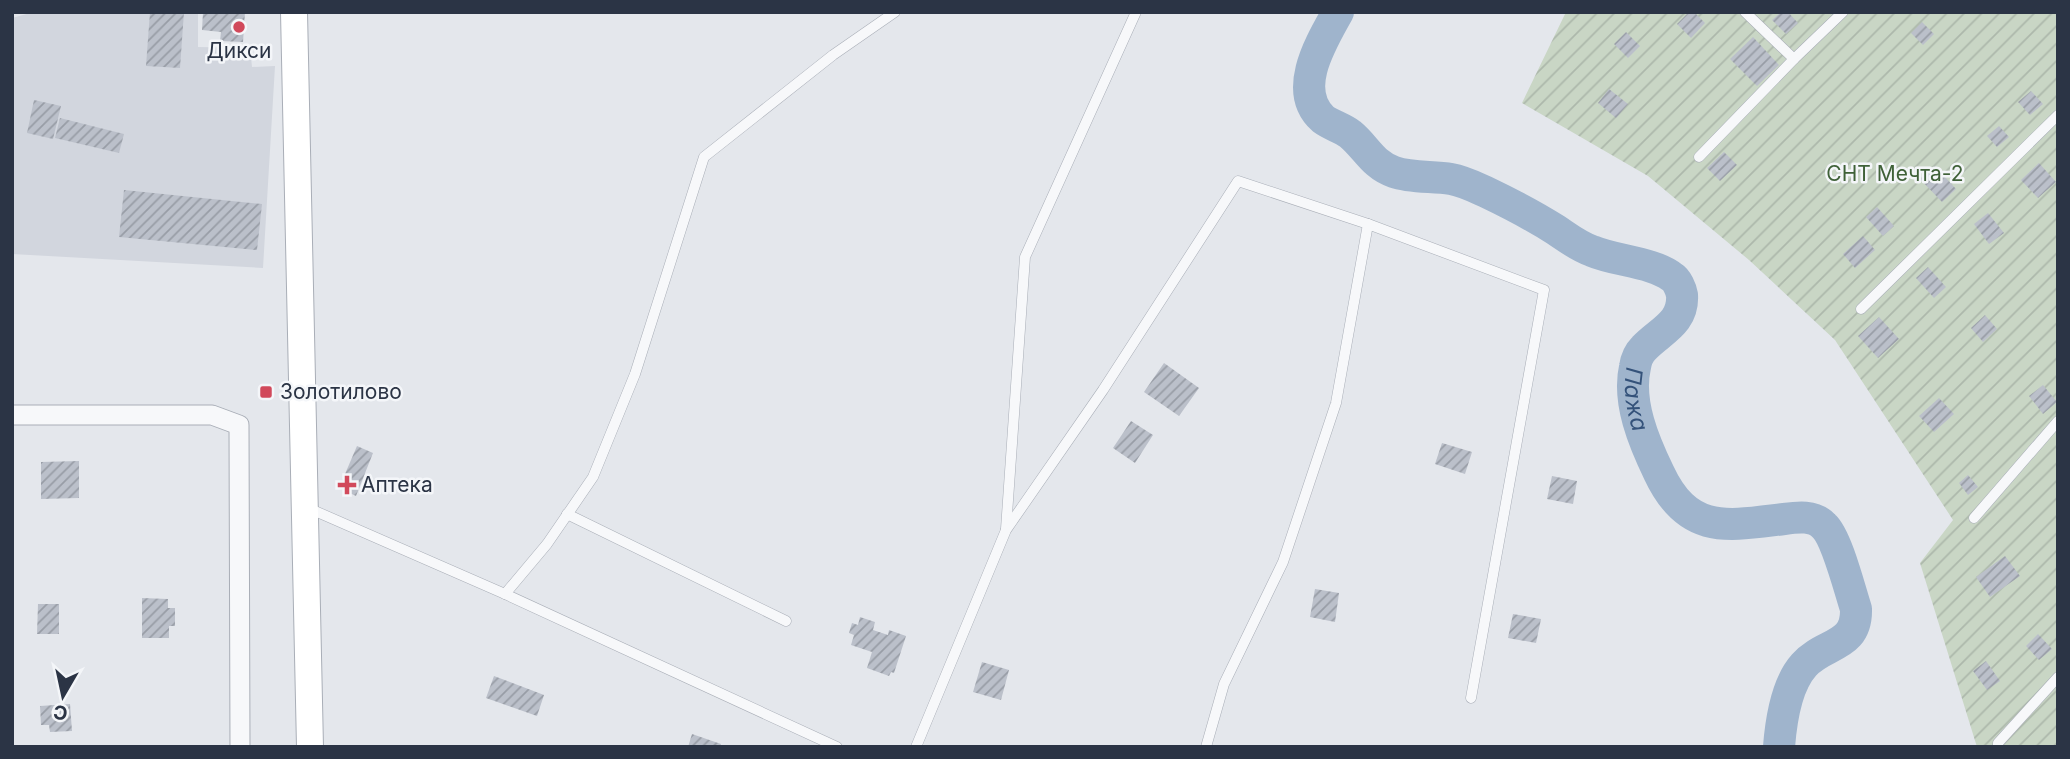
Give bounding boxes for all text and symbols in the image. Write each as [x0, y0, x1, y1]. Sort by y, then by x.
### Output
marker: Дикси [231, 19, 247, 35]
place label: Дикси [207, 38, 271, 63]
park label: СНТ Мечта-2 [1826, 161, 1964, 186]
water label: Пажа [1619, 366, 1654, 434]
place label: Золотилово [280, 379, 402, 404]
marker: Золотилово [258, 384, 274, 400]
place label: Аптека [361, 472, 433, 497]
marker: Аптека [339, 477, 355, 493]
north arrow [28, 661, 98, 731]
text: С [52, 700, 69, 725]

